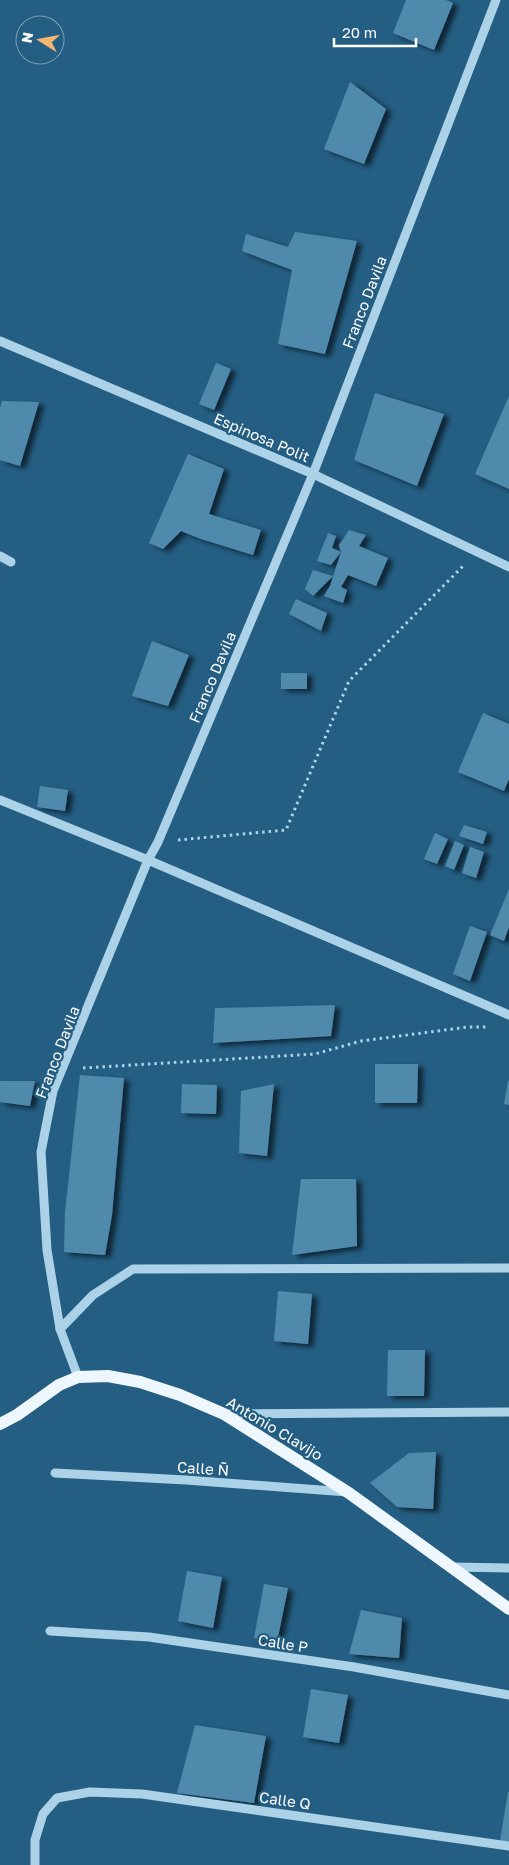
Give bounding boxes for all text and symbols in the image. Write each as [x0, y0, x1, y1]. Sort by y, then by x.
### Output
north arrow [15, 15, 65, 65]
scale bar [334, 15, 416, 47]
text: 20 m [342, 23, 377, 41]
text: N [17, 31, 36, 44]
street label: Franco Davila [338, 253, 390, 351]
street label: Espinosa Polit [211, 409, 313, 465]
street label: Franco Davila [185, 629, 239, 725]
street label: Franco Davila [31, 1003, 83, 1101]
street label: Antonio Clavijo [224, 1392, 326, 1464]
street label: Calle Ñ [176, 1457, 230, 1479]
street label: Calle P [257, 1630, 309, 1656]
street label: Calle Q [258, 1787, 312, 1813]

